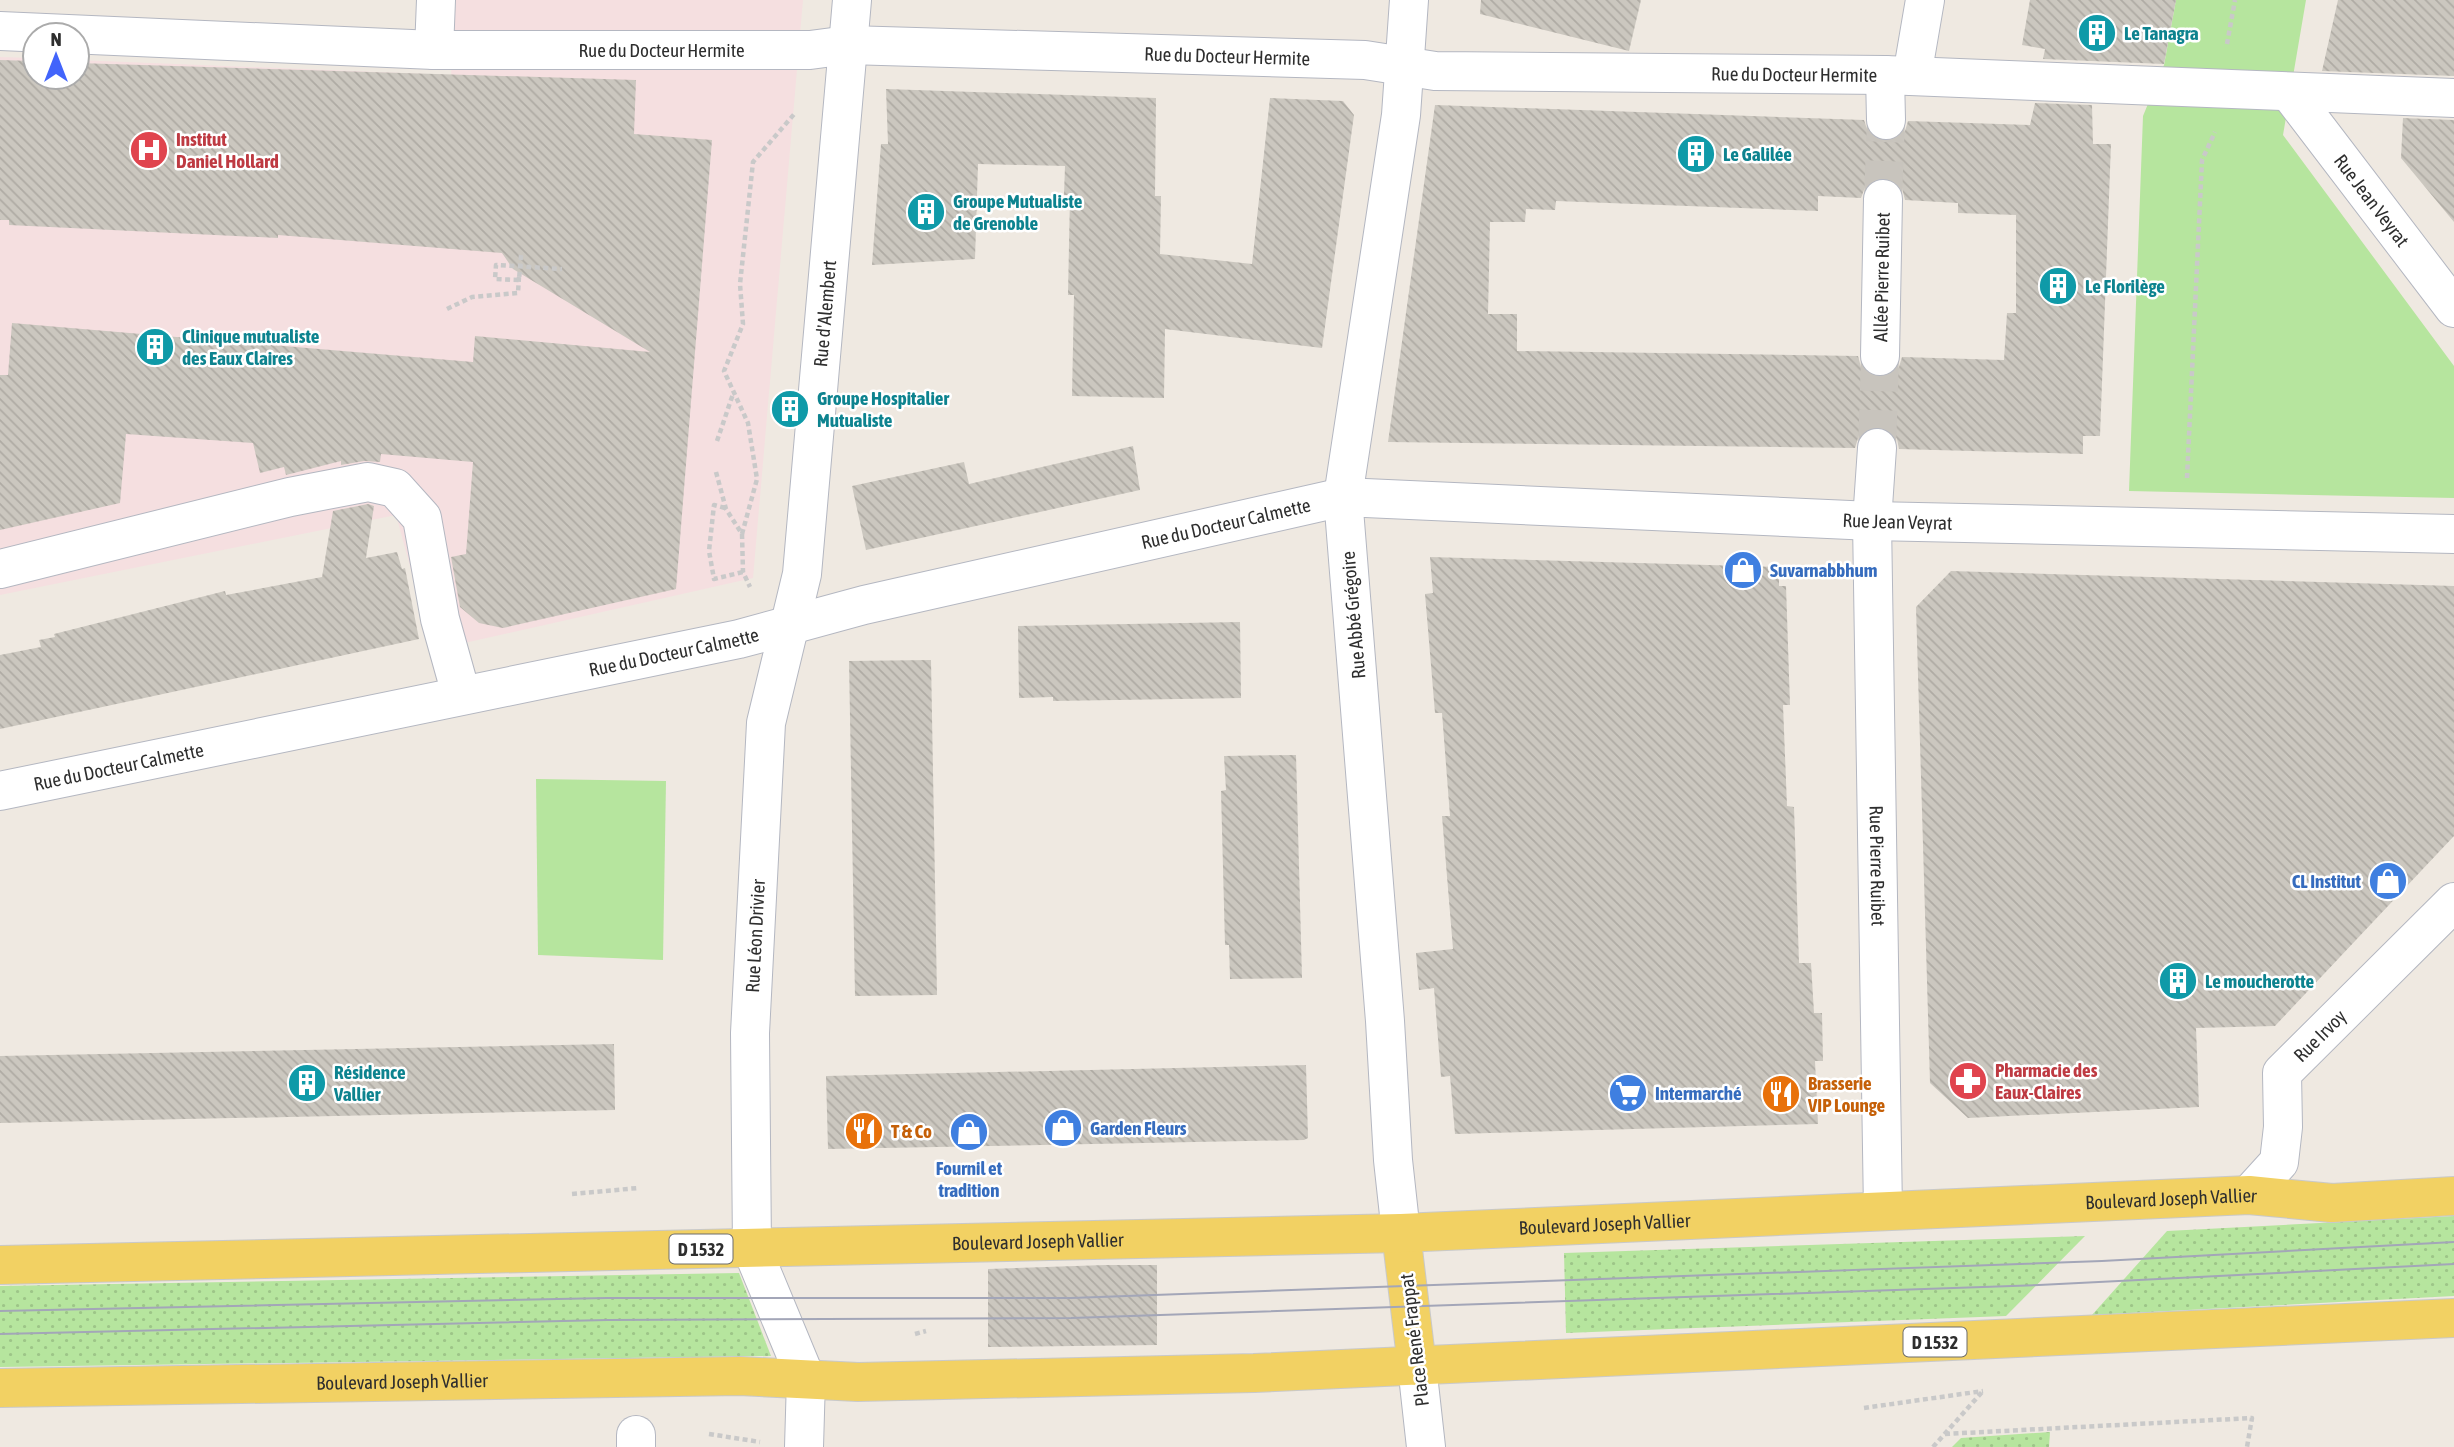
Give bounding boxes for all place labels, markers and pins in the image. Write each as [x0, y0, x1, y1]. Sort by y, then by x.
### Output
building icon: Le Tanagra [2076, 12, 2118, 54]
place label: Le Tanagra [2124, 22, 2199, 44]
place label: Institut Daniel Hollard [176, 128, 279, 172]
hospital icon: Institut Daniel Hollard [128, 129, 170, 171]
building icon: Le Galilée [1675, 133, 1717, 175]
place label: Le Galilée [1723, 143, 1792, 165]
place label: Groupe Mutualiste de Grenoble [953, 190, 1083, 234]
building icon: Groupe Mutualiste de Grenoble [905, 191, 947, 233]
building icon: Le Florilège [2037, 265, 2079, 307]
place label: Le Florilège [2085, 275, 2165, 297]
place label: Clinique mutualiste des Eaux Claires [182, 325, 320, 369]
building icon: Clinique mutualiste des Eaux Claires [134, 326, 176, 368]
place label: Groupe Hospitalier Mutualiste [817, 387, 949, 431]
building icon: Groupe Hospitalier Mutualiste [769, 388, 811, 430]
shop icon: Suvarnabbhum [1722, 549, 1764, 591]
place label: Suvarnabbhum [1770, 559, 1877, 581]
shop icon: CL Institut [2367, 860, 2409, 902]
place label: CL Institut [2292, 870, 2362, 892]
building icon: Le moucherotte [2157, 960, 2199, 1002]
place label: Le moucherotte [2205, 970, 2315, 992]
place label: Pharmacie des Eaux-Claires [1995, 1059, 2098, 1103]
pharmacy icon: Pharmacie des Eaux-Claires [1947, 1060, 1989, 1102]
place label: Résidence Vallier [333, 1061, 406, 1105]
building icon: Résidence Vallier [286, 1062, 328, 1104]
supermarket icon: Intermarché [1607, 1072, 1649, 1114]
place label: Brasserie VIP Lounge [1807, 1072, 1886, 1116]
restaurant icon: Brasserie VIP Lounge [1760, 1073, 1802, 1115]
place label: Intermarché [1655, 1082, 1742, 1104]
shop icon: Garden Fleurs [1042, 1107, 1084, 1149]
restaurant icon: T & Co [843, 1110, 885, 1152]
shop icon: Fournil et tradition [948, 1111, 990, 1153]
place label: Garden Fleurs [1090, 1117, 1187, 1139]
place label: T & Co [891, 1120, 932, 1142]
place label: Fournil et tradition [936, 1157, 1003, 1201]

